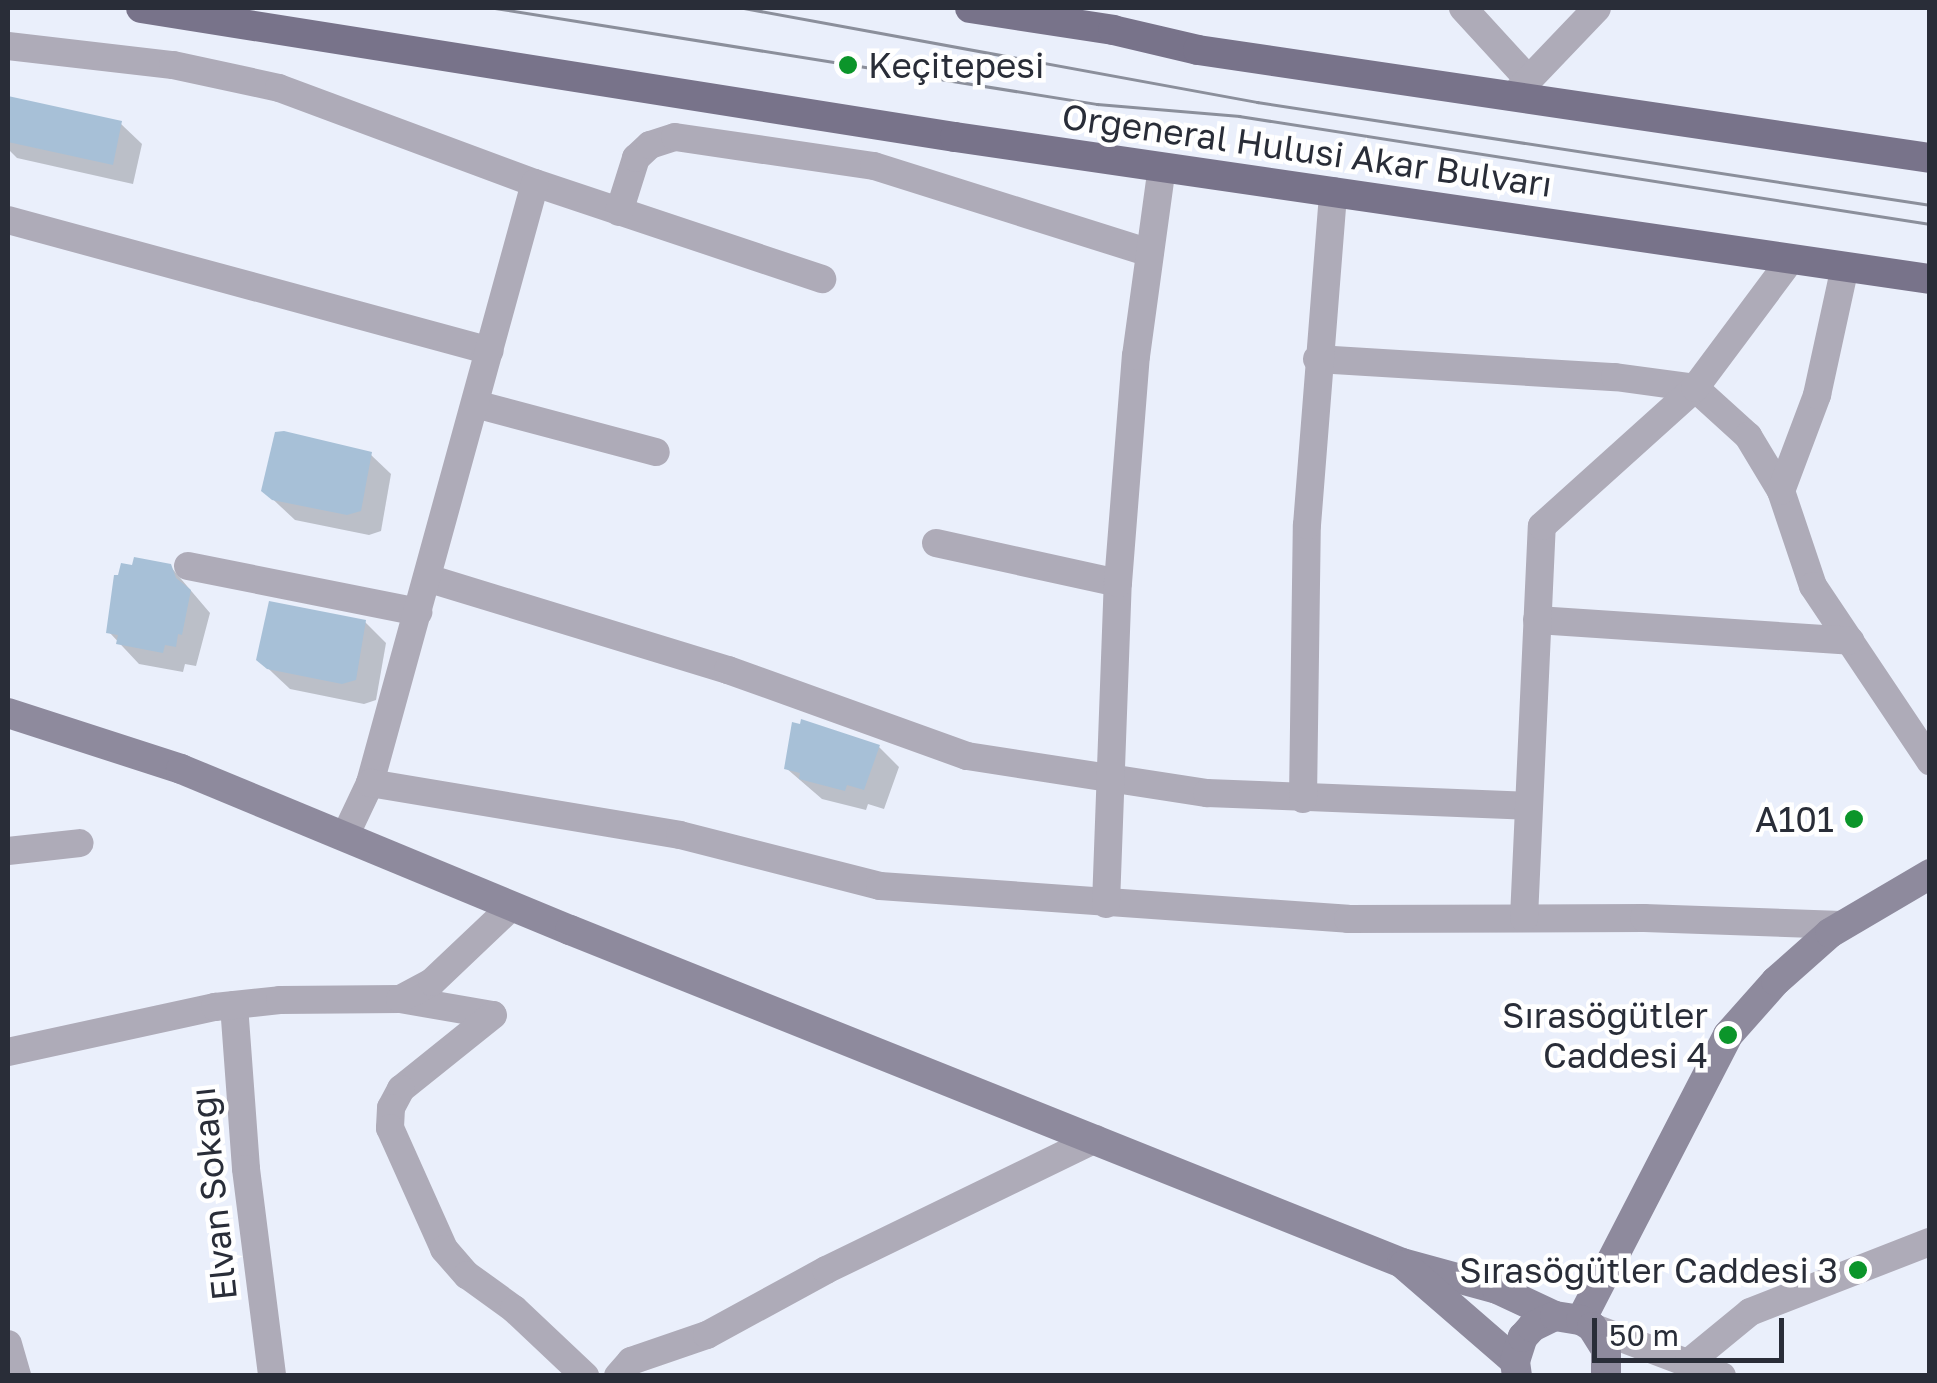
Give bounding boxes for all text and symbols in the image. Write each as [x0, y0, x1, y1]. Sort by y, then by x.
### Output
place label: Keçitepesi [868, 44, 1044, 86]
marker: Keçitepesi [837, 54, 859, 76]
street label: Orgeneral Hulusi Akar Bulvarı [1059, 95, 1555, 205]
place label: A101 [1755, 798, 1834, 840]
marker: A101 [1843, 808, 1865, 830]
place label: Sırasöğütler Caddesi 4 [1502, 994, 1708, 1076]
marker: Sırasöğütler Caddesi 4 [1717, 1024, 1739, 1046]
street label: Elvan Sokağı [181, 1085, 245, 1303]
place label: Sırasöğütler Caddesi 3 [1459, 1249, 1838, 1291]
marker: Sırasöğütler Caddesi 3 [1847, 1259, 1869, 1281]
scale bar [1597, 1298, 1790, 1360]
text: 50 m [1609, 1317, 1679, 1353]

